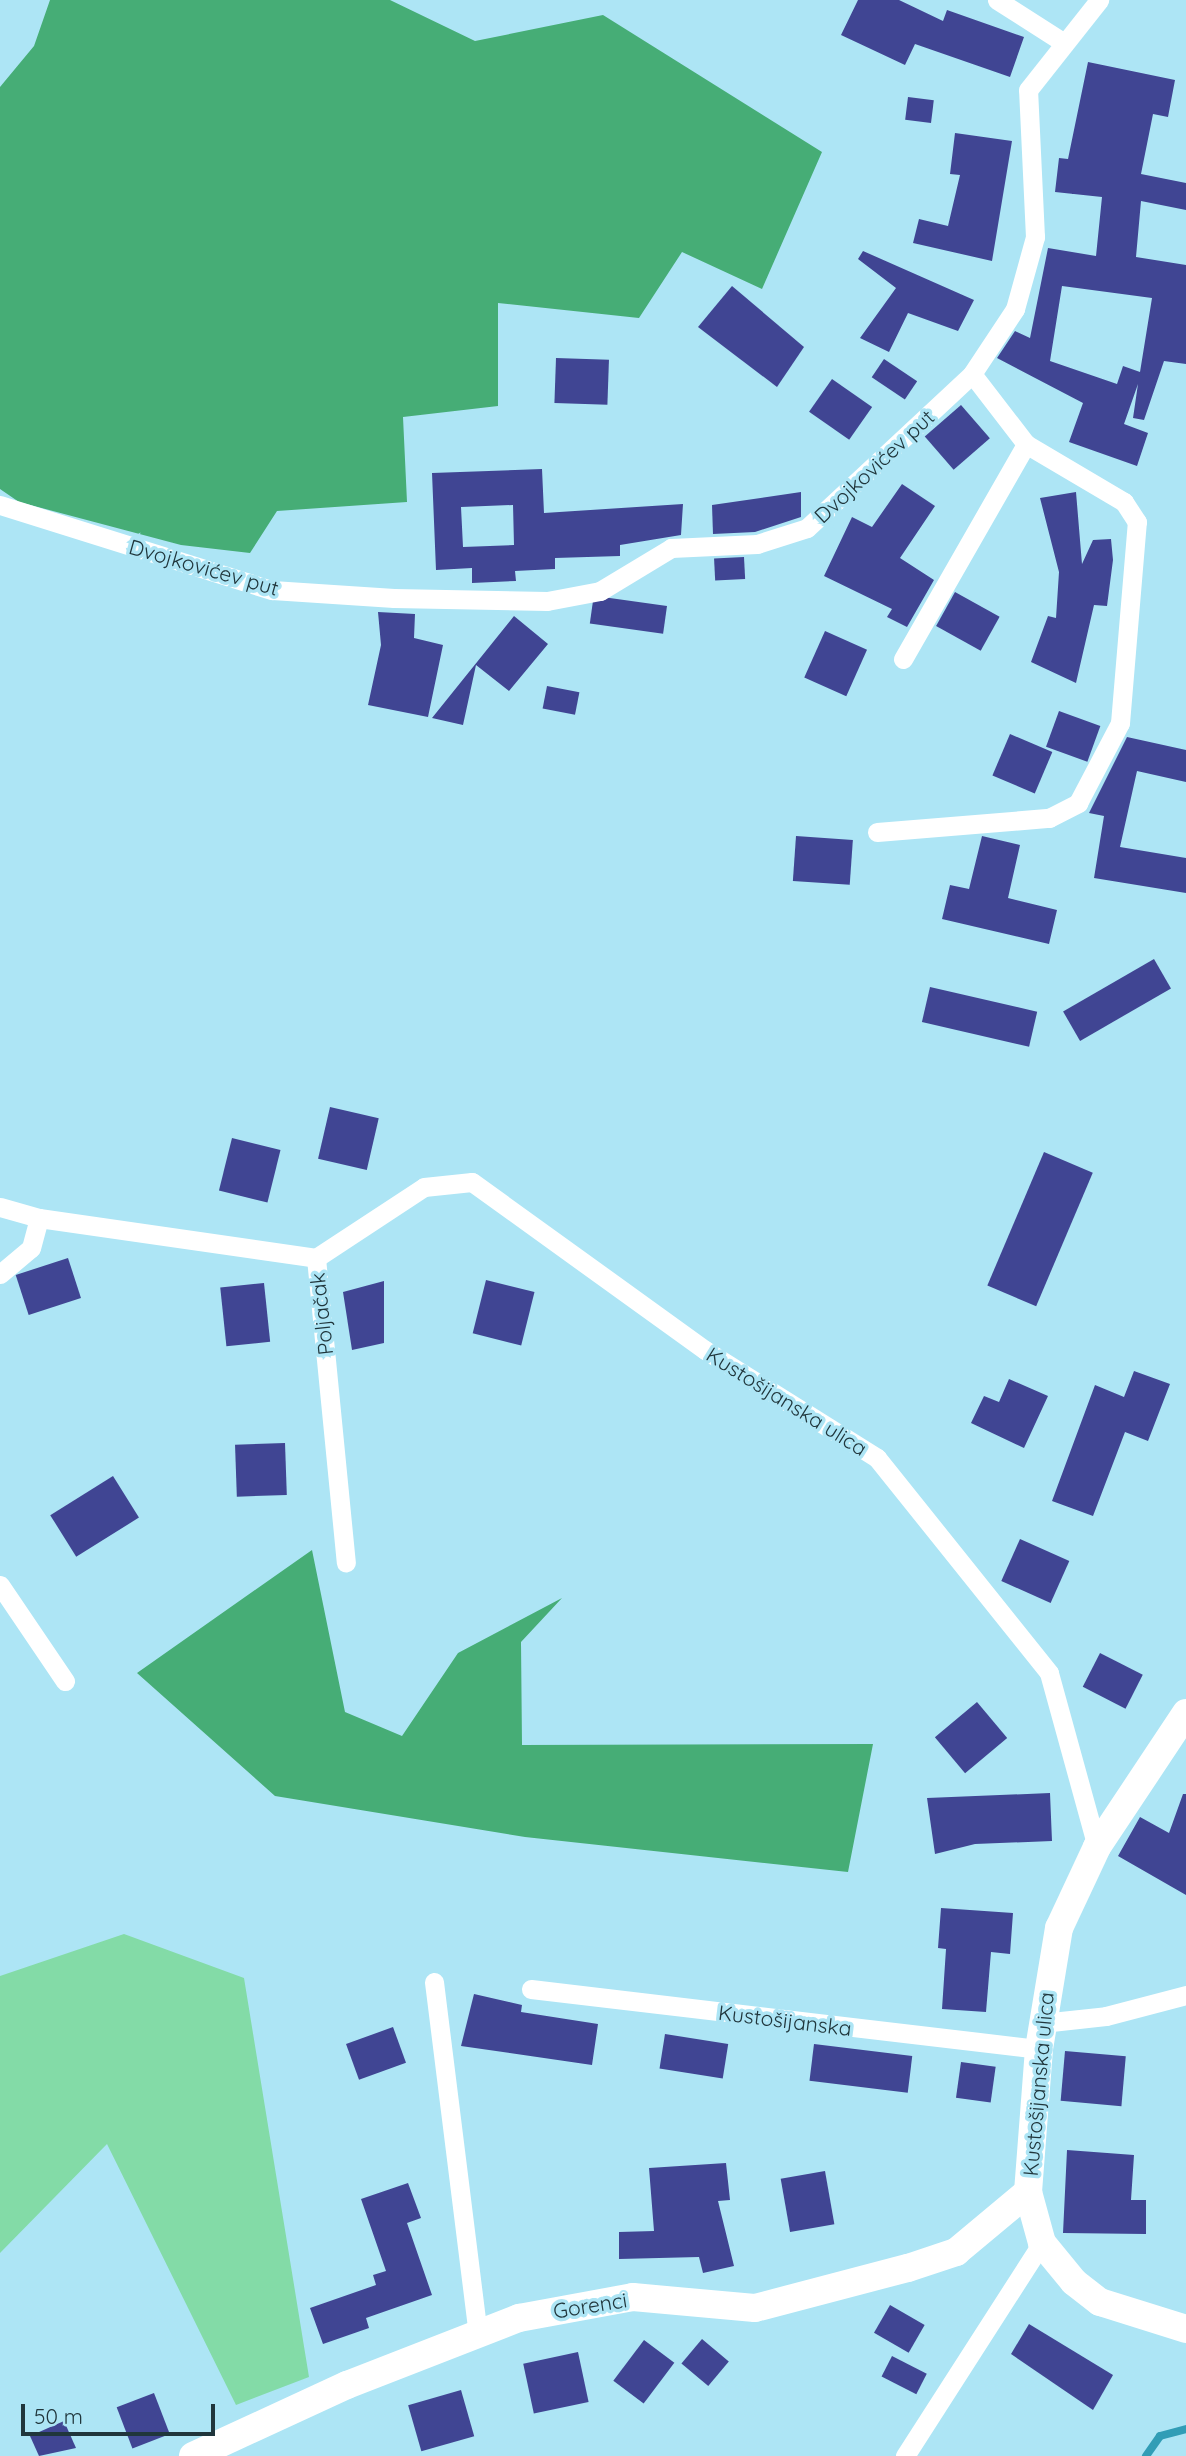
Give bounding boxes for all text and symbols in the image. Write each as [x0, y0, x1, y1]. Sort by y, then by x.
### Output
street label: Dvojkovićev put [809, 404, 939, 528]
street label: Dvojkovićev put [126, 534, 282, 600]
street label: Poljačak [304, 1272, 338, 1356]
street label: Kustošijanska ulica [702, 1341, 872, 1461]
street label: Kustošijanska ulica [1017, 1991, 1059, 2177]
street label: Kustošijanska [717, 1999, 853, 2041]
street label: Gorenci [551, 2287, 629, 2323]
scale bar [24, 2390, 219, 2434]
text: 50 m [34, 2403, 83, 2429]

